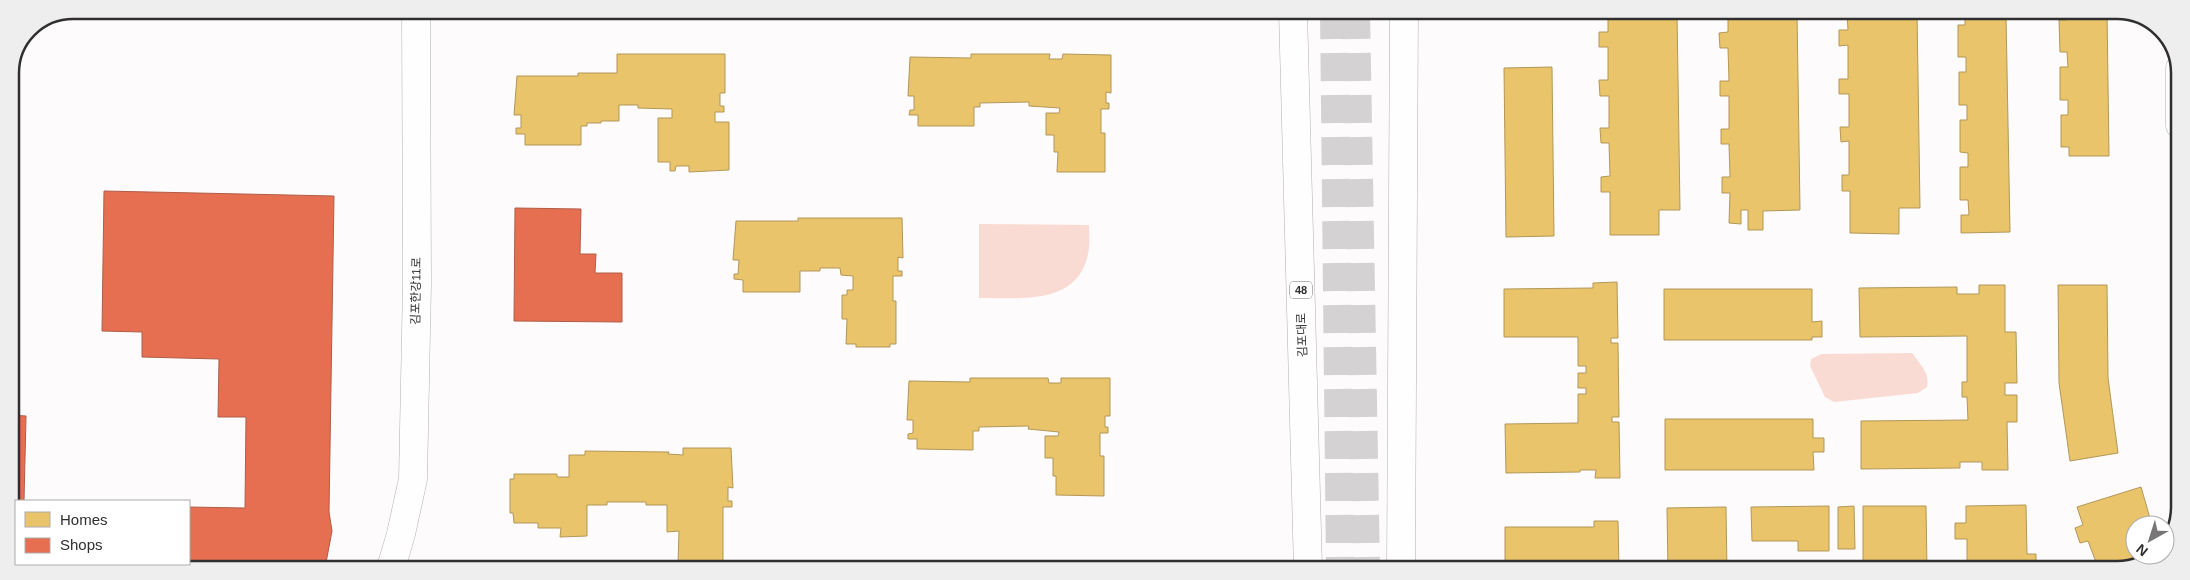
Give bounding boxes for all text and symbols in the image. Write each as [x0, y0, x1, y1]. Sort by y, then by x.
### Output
street label: 김포한강11로 [408, 257, 424, 325]
road number: 48 [1290, 282, 1312, 298]
street label: 김포대로 [1294, 313, 1310, 357]
legend [15, 500, 190, 565]
text: Homes [60, 511, 108, 528]
north arrow [2125, 515, 2175, 565]
text: Shops [60, 536, 103, 553]
text: N [2133, 541, 2151, 560]

